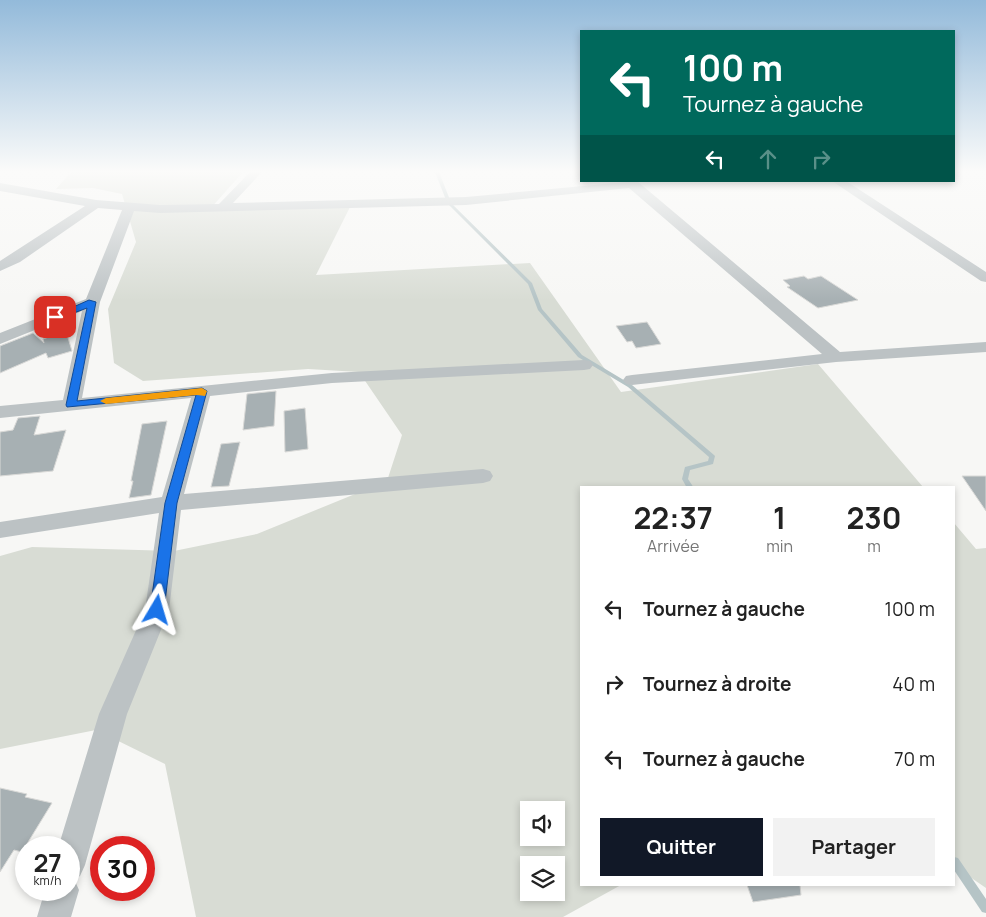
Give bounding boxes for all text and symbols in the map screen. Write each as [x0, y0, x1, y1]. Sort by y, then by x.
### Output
text: 100 m [683, 44, 783, 92]
icon: left [600, 50, 665, 115]
text: Tournez à gauche [683, 89, 863, 119]
icon: left [701, 145, 729, 173]
icon: ahead [754, 145, 782, 173]
icon: right [807, 145, 835, 173]
pin [34, 296, 76, 338]
icon: arrive [41, 303, 69, 331]
text: 22:37 [633, 497, 713, 538]
text: 1 [773, 497, 786, 538]
text: 230 [847, 497, 902, 538]
text: Arrivée [647, 535, 699, 557]
text: min [766, 535, 793, 557]
text: m [867, 535, 881, 557]
position arrow [130, 583, 182, 635]
icon: left [600, 595, 628, 623]
text: Tournez à gauche [643, 596, 805, 622]
text: 100 m [884, 596, 935, 622]
icon: right [600, 670, 628, 698]
text: Tournez à droite [643, 671, 791, 697]
text: 40 m [892, 671, 935, 697]
icon: left [600, 745, 628, 773]
text: Tournez à gauche [643, 746, 805, 772]
text: 70 m [894, 746, 935, 772]
map controls [520, 801, 565, 901]
button: sound [520, 801, 565, 846]
button: Quitter [600, 818, 763, 876]
button: Partager [773, 818, 935, 876]
speed limit sign: 30 [90, 836, 155, 901]
text: 27 [33, 845, 62, 880]
button: layers [520, 856, 565, 901]
text: km/h [34, 872, 61, 889]

